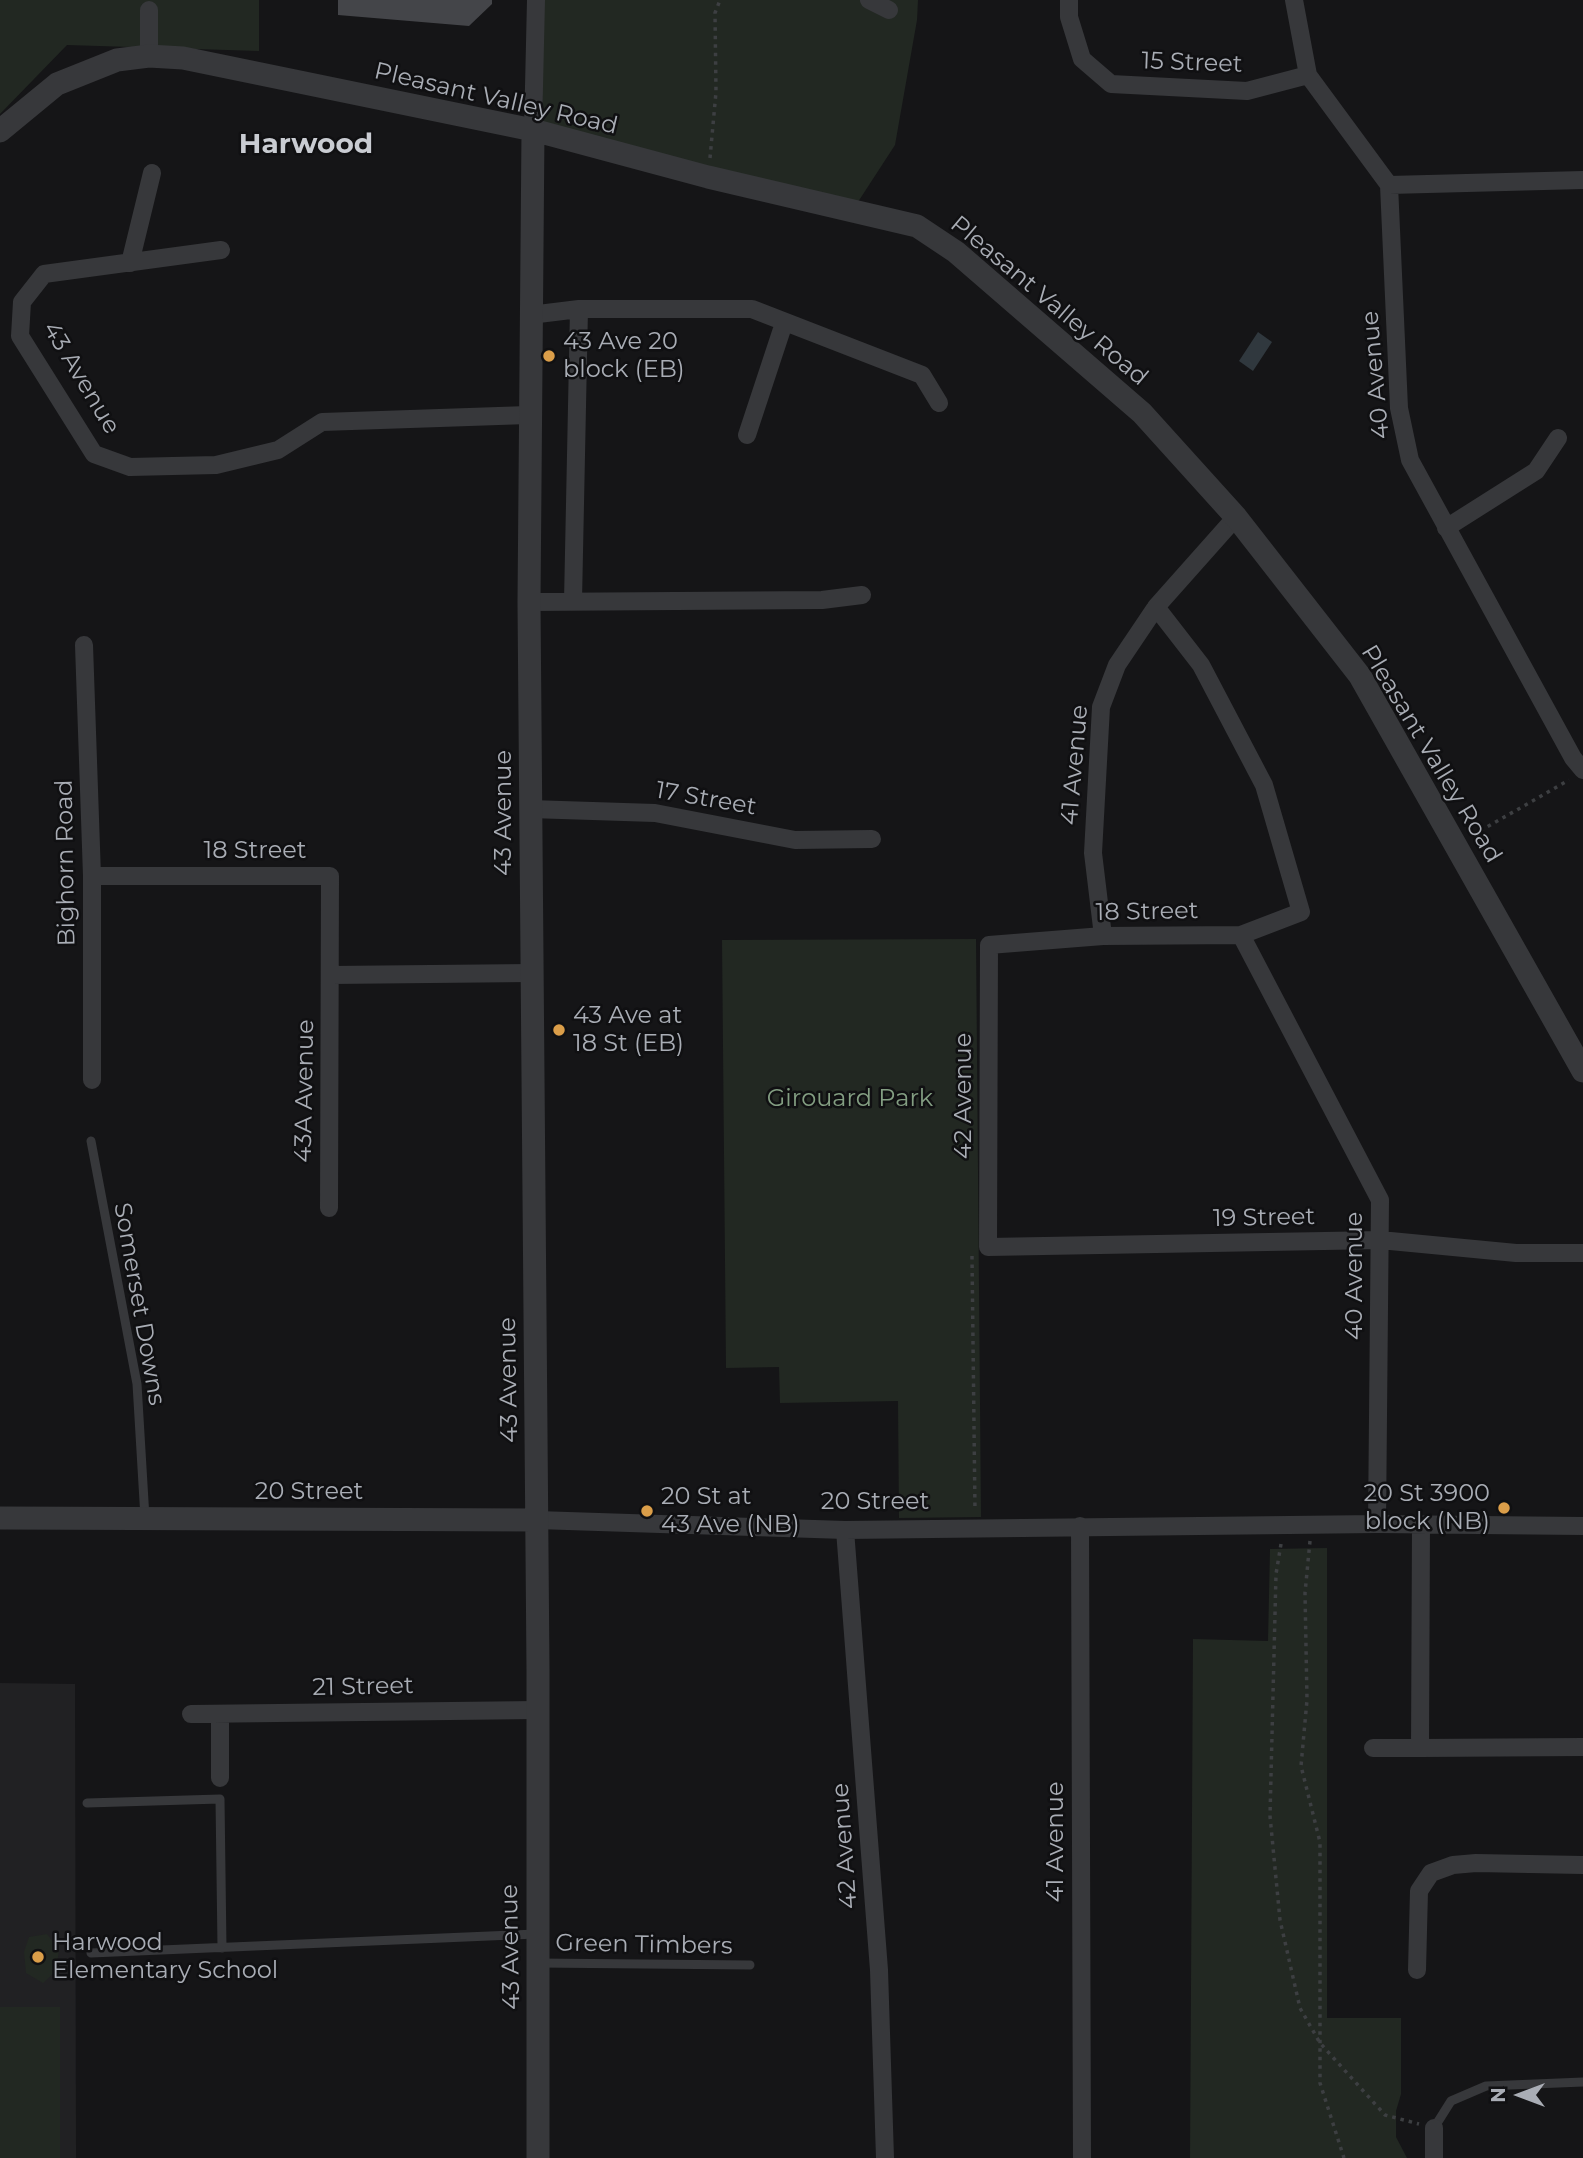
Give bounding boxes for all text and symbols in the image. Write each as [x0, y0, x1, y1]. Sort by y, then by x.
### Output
street label: 15 Street [1141, 47, 1243, 79]
street label: Pleasant Valley Road [371, 57, 621, 141]
district label: Harwood [239, 128, 373, 162]
street label: Pleasant Valley Road [944, 210, 1154, 392]
street label: 40 Avenue [1356, 310, 1396, 440]
street label: 43 Avenue [36, 317, 126, 439]
place label: 43 Ave 20 block (EB) [563, 328, 685, 384]
marker: 43 Ave 20 block (EB) [541, 348, 557, 364]
street label: Pleasant Valley Road [1355, 640, 1507, 868]
street label: 41 Avenue [1055, 704, 1095, 826]
street label: 43 Avenue [490, 750, 518, 876]
street label: 17 Street [653, 776, 759, 822]
street label: Bighorn Road [50, 779, 82, 947]
street label: 18 Street [204, 837, 306, 865]
street label: 18 Street [1095, 897, 1199, 927]
place label: 43 Ave at 18 St (EB) [573, 1002, 684, 1058]
street label: 43A Avenue [289, 1019, 321, 1163]
marker: 43 Ave at 18 St (EB) [551, 1022, 567, 1038]
street label: 42 Avenue [950, 1033, 978, 1159]
park label: Girouard Park [767, 1085, 933, 1113]
street label: Somerset Downs [107, 1200, 171, 1408]
street label: 19 Street [1213, 1203, 1315, 1233]
street label: 40 Avenue [1341, 1212, 1369, 1340]
street label: 43 Avenue [494, 1317, 524, 1443]
street label: 20 Street [255, 1478, 363, 1506]
place label: 20 St 3900 block (NB) [1364, 1480, 1490, 1536]
place label: 20 St at 43 Ave (NB) [661, 1483, 800, 1539]
street label: 20 Street [821, 1488, 929, 1516]
marker: 20 St 3900 block (NB) [1496, 1500, 1512, 1516]
marker: 20 St at 43 Ave (NB) [639, 1503, 655, 1519]
street label: 21 Street [312, 1672, 414, 1702]
street label: 42 Avenue [826, 1782, 864, 1910]
street label: 41 Avenue [1042, 1782, 1070, 1902]
street label: 43 Avenue [496, 1884, 526, 2010]
place label: Harwood Elementary School [52, 1929, 278, 1985]
street label: Green Timbers [555, 1929, 733, 1961]
marker: Harwood Elementary School [30, 1949, 46, 1965]
north arrow [1485, 2060, 1555, 2130]
text: N [1487, 2087, 1510, 2103]

